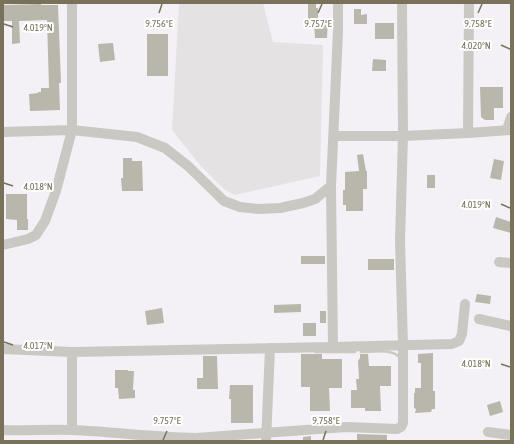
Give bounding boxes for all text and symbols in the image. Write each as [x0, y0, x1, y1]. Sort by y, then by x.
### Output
text: 9.756°E [145, 18, 174, 29]
text: 9.757°E [304, 18, 333, 29]
text: 9.758°E [464, 18, 493, 29]
text: 4.019°N [23, 22, 53, 33]
text: 4.020°N [461, 40, 491, 51]
text: 4.018°N [23, 181, 53, 192]
text: 4.019°N [461, 199, 491, 210]
text: 4.017°N [23, 340, 53, 351]
text: 4.018°N [461, 358, 491, 369]
text: 9.757°E [153, 415, 182, 426]
text: 9.758°E [312, 415, 341, 426]

